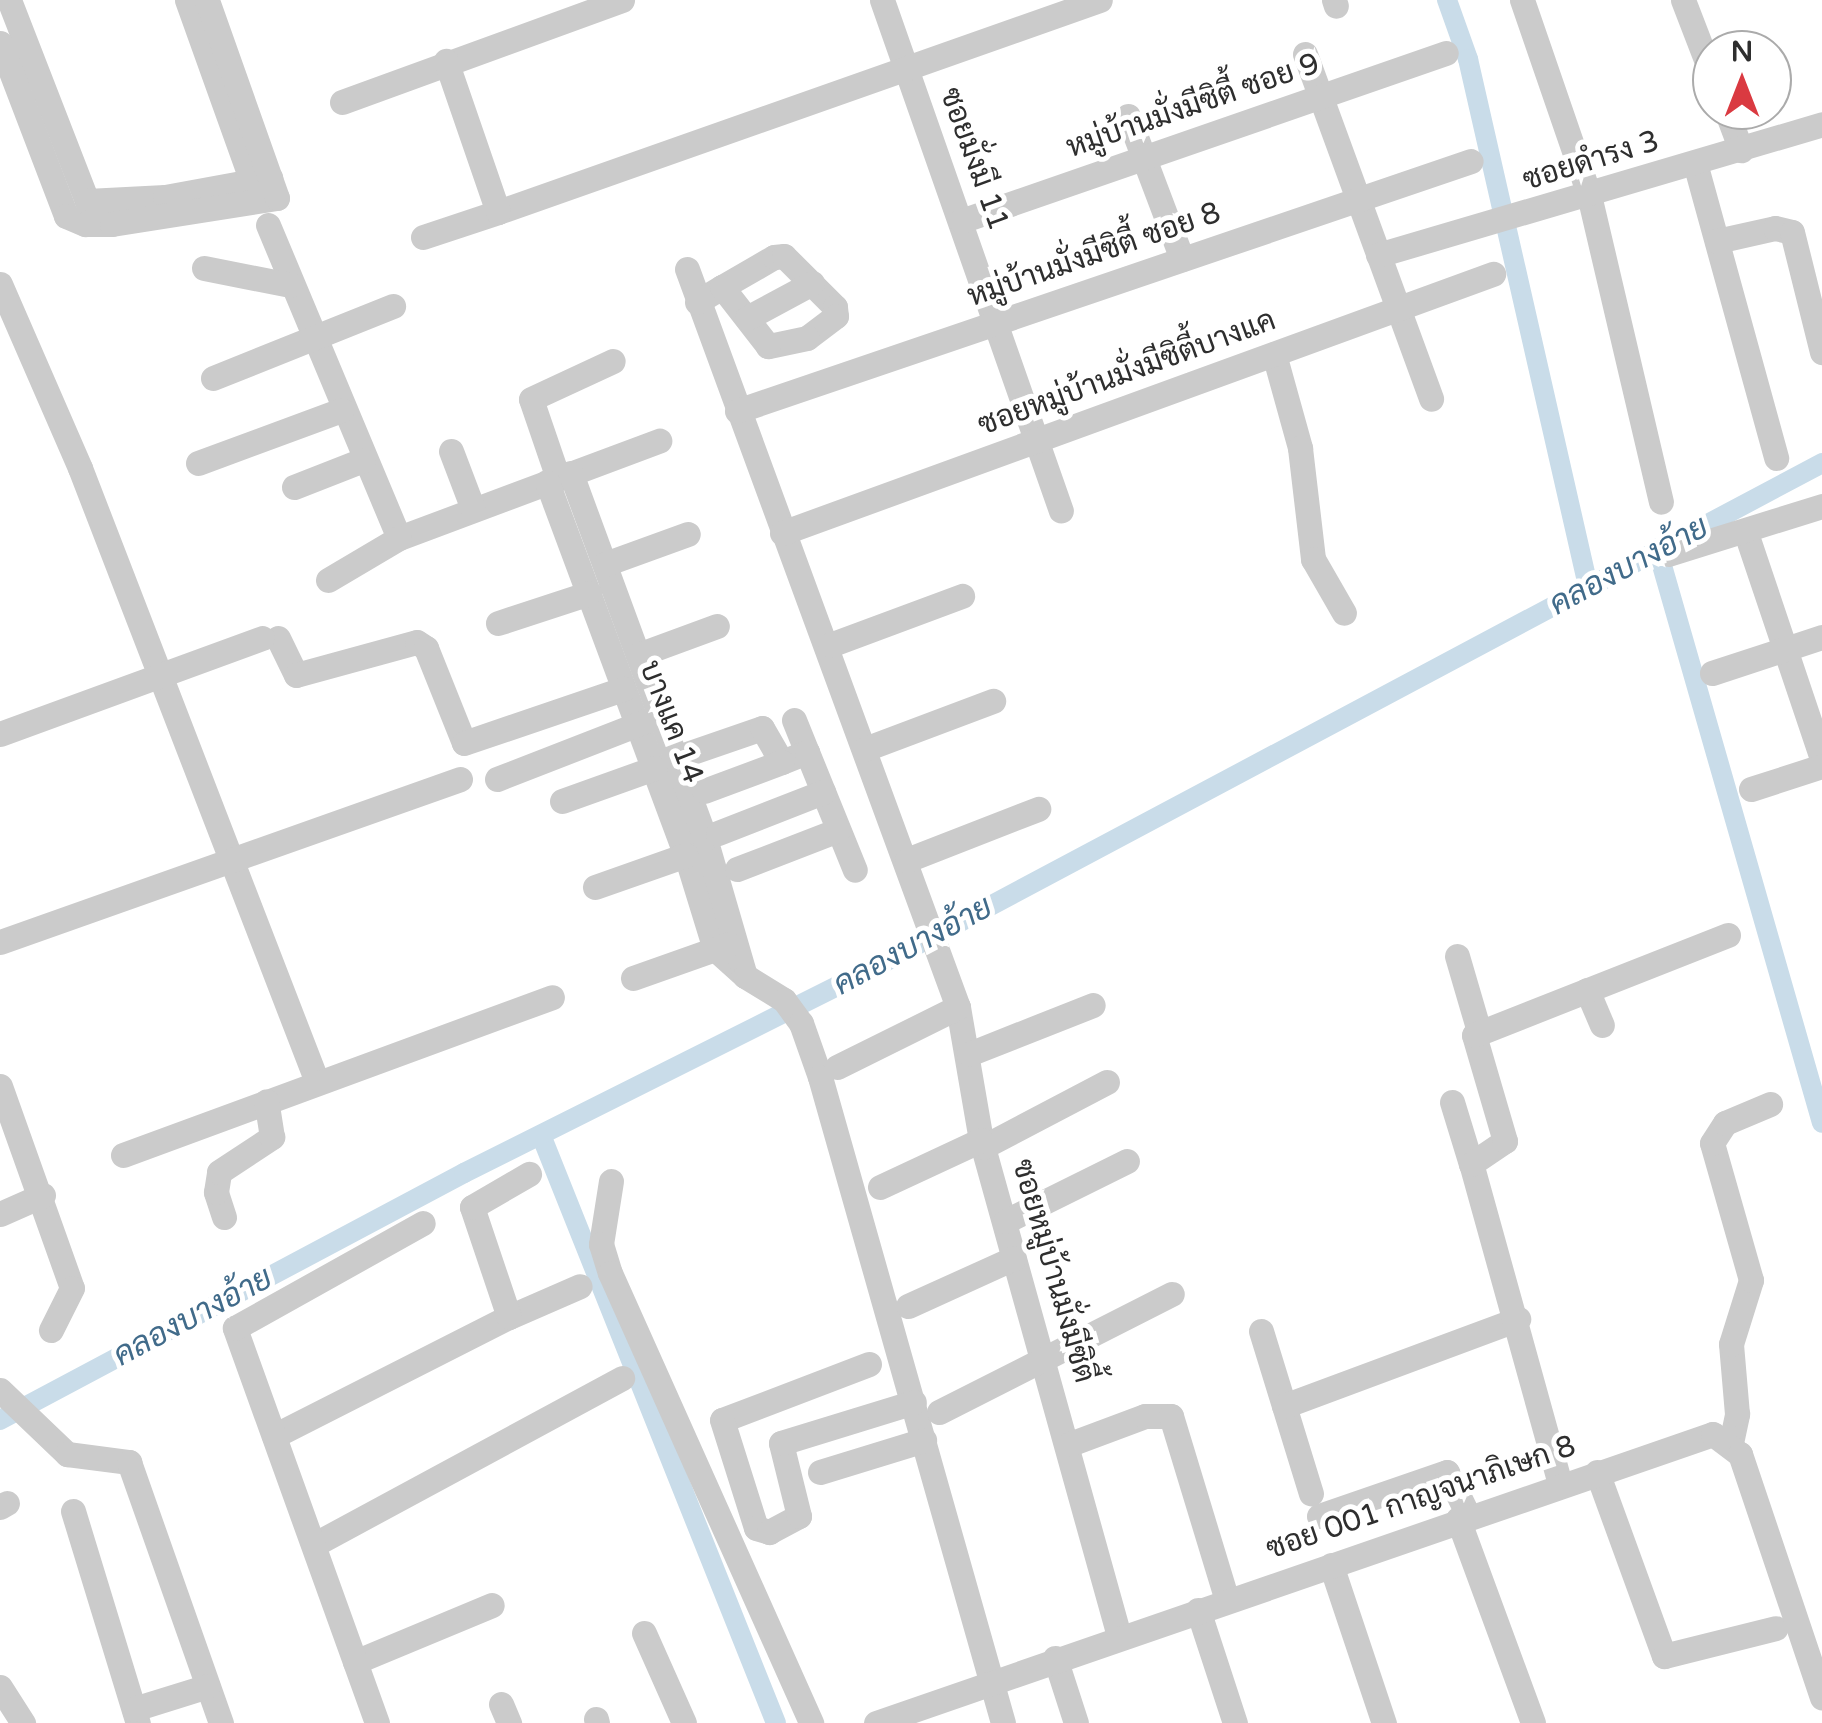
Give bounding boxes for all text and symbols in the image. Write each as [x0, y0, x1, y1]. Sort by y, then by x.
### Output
north arrow [1692, 30, 1792, 130]
text: N [1731, 35, 1753, 69]
street label: หมู่บ้านมั่งมีซิตี้ ซอย 9 [1062, 46, 1324, 166]
street label: ซอยมั่งมี 11 [932, 83, 1016, 235]
street label: ซอยดำรง 3 [1519, 123, 1663, 199]
street label: หมู่บ้านมั่งมีซิตี้ ซอย 8 [963, 195, 1225, 315]
street label: ซอยหมู่บ้านมั่งมีซิตี้บางแค [973, 302, 1281, 444]
water label: คลองบางอ้าย [1543, 508, 1715, 624]
street label: บางแค 14 [631, 656, 711, 788]
water label: คลองบางอ้าย [827, 888, 999, 1004]
street label: ซอยหมู่บ้านมั่งมีซิตี้ [1004, 1155, 1102, 1387]
water label: คลองบางอ้าย [107, 1259, 279, 1375]
street label: ซอย 001 กาญจนาภิเษก 8 [1262, 1428, 1580, 1568]

